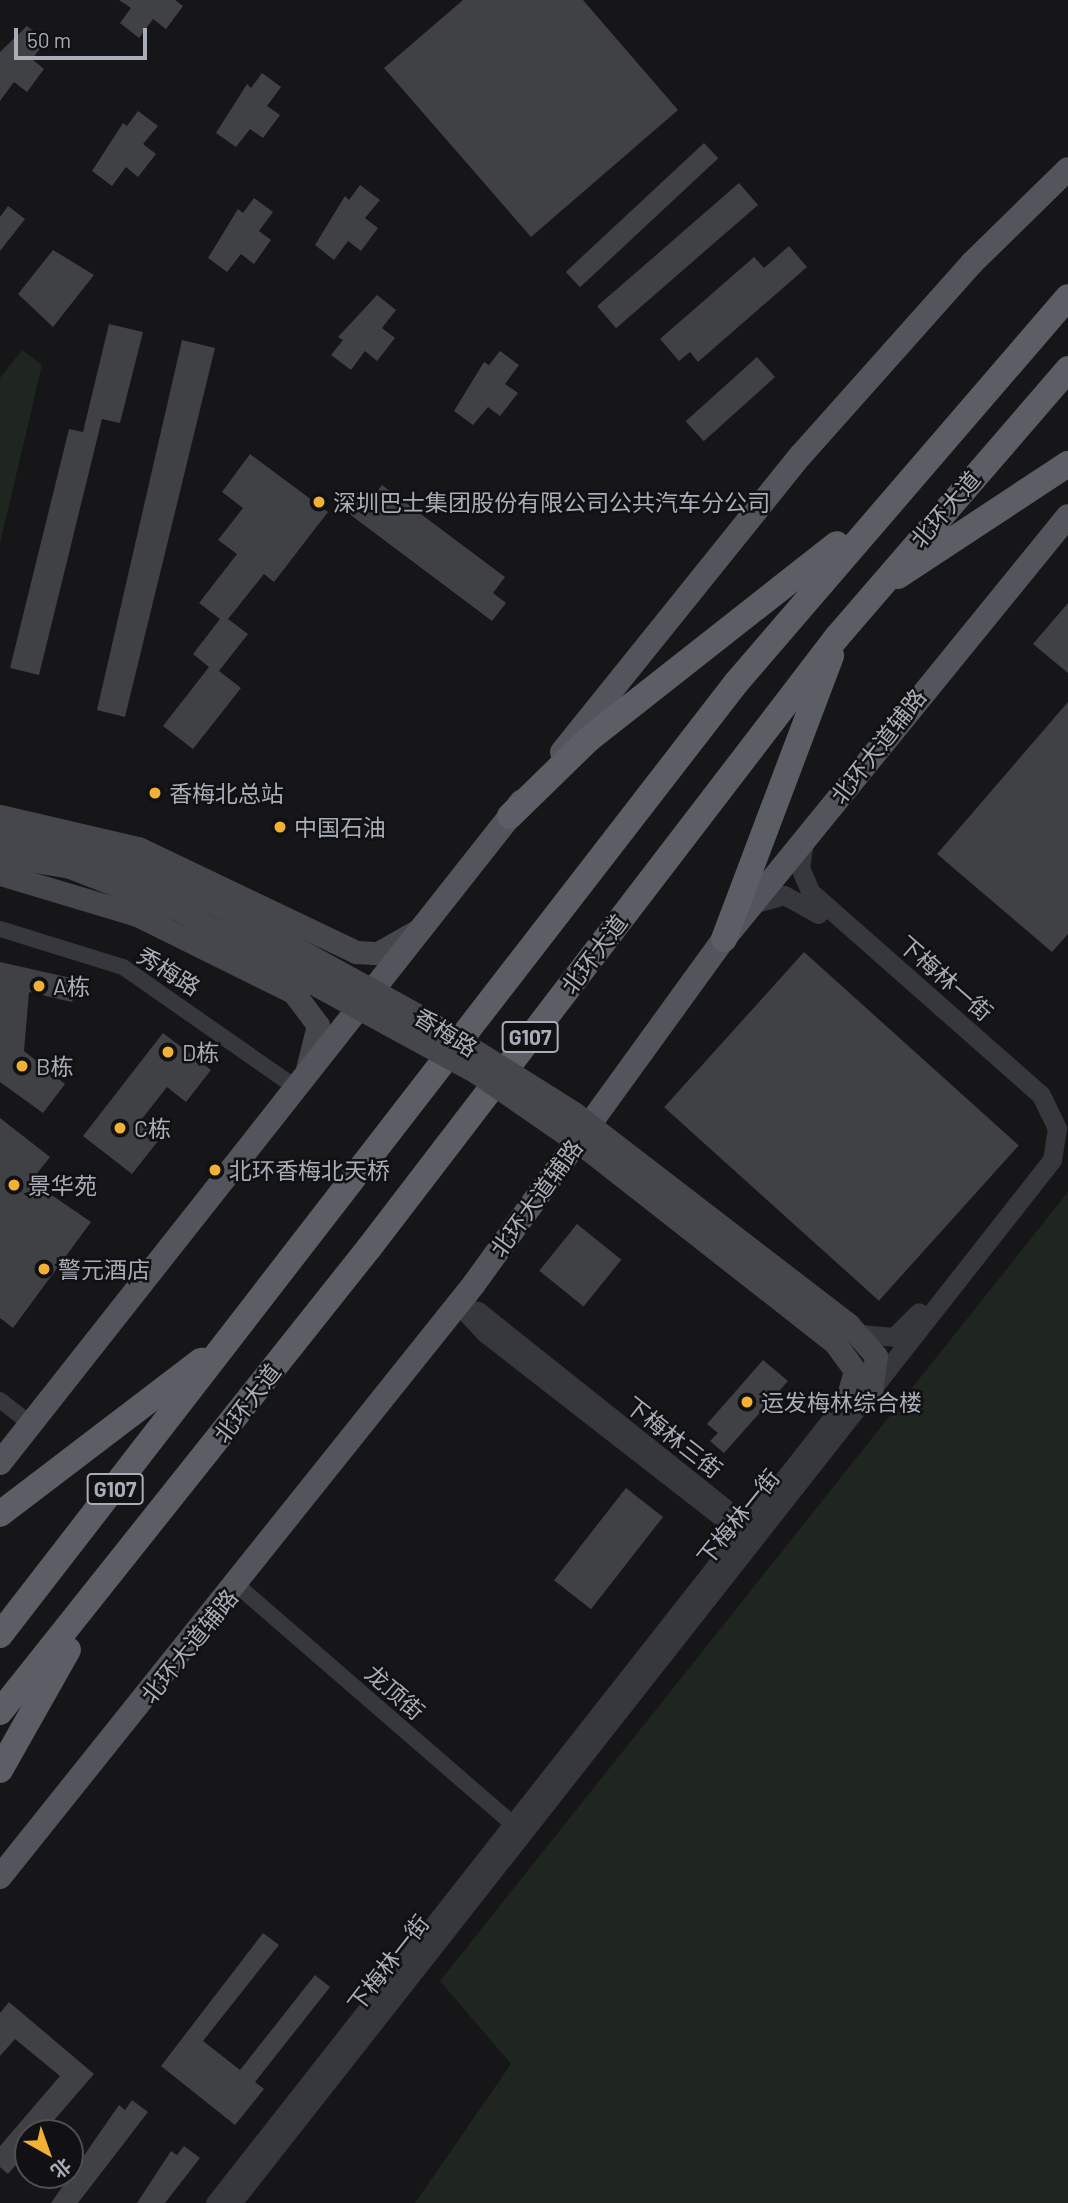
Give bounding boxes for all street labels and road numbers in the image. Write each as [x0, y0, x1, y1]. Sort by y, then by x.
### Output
street label: 北环大道 [904, 465, 986, 553]
street label: 北环大道辅路 [825, 683, 931, 809]
street label: 北环大道 [555, 909, 633, 999]
street label: 下梅林一街 [894, 930, 998, 1026]
street label: 秀梅路 [132, 941, 206, 1001]
street label: 香梅路 [409, 1002, 483, 1062]
road number: G107 [500, 1020, 560, 1054]
street label: 北环大道辅路 [484, 1134, 588, 1262]
street label: 北环大道 [208, 1358, 286, 1448]
street label: 下梅林三街 [620, 1391, 728, 1483]
street label: 下梅林一街 [691, 1464, 785, 1570]
road number: G107 [85, 1472, 145, 1506]
street label: 北环大道辅路 [135, 1584, 243, 1708]
street label: 龙顶街 [360, 1659, 430, 1725]
street label: 下梅林一街 [342, 1909, 434, 2017]

